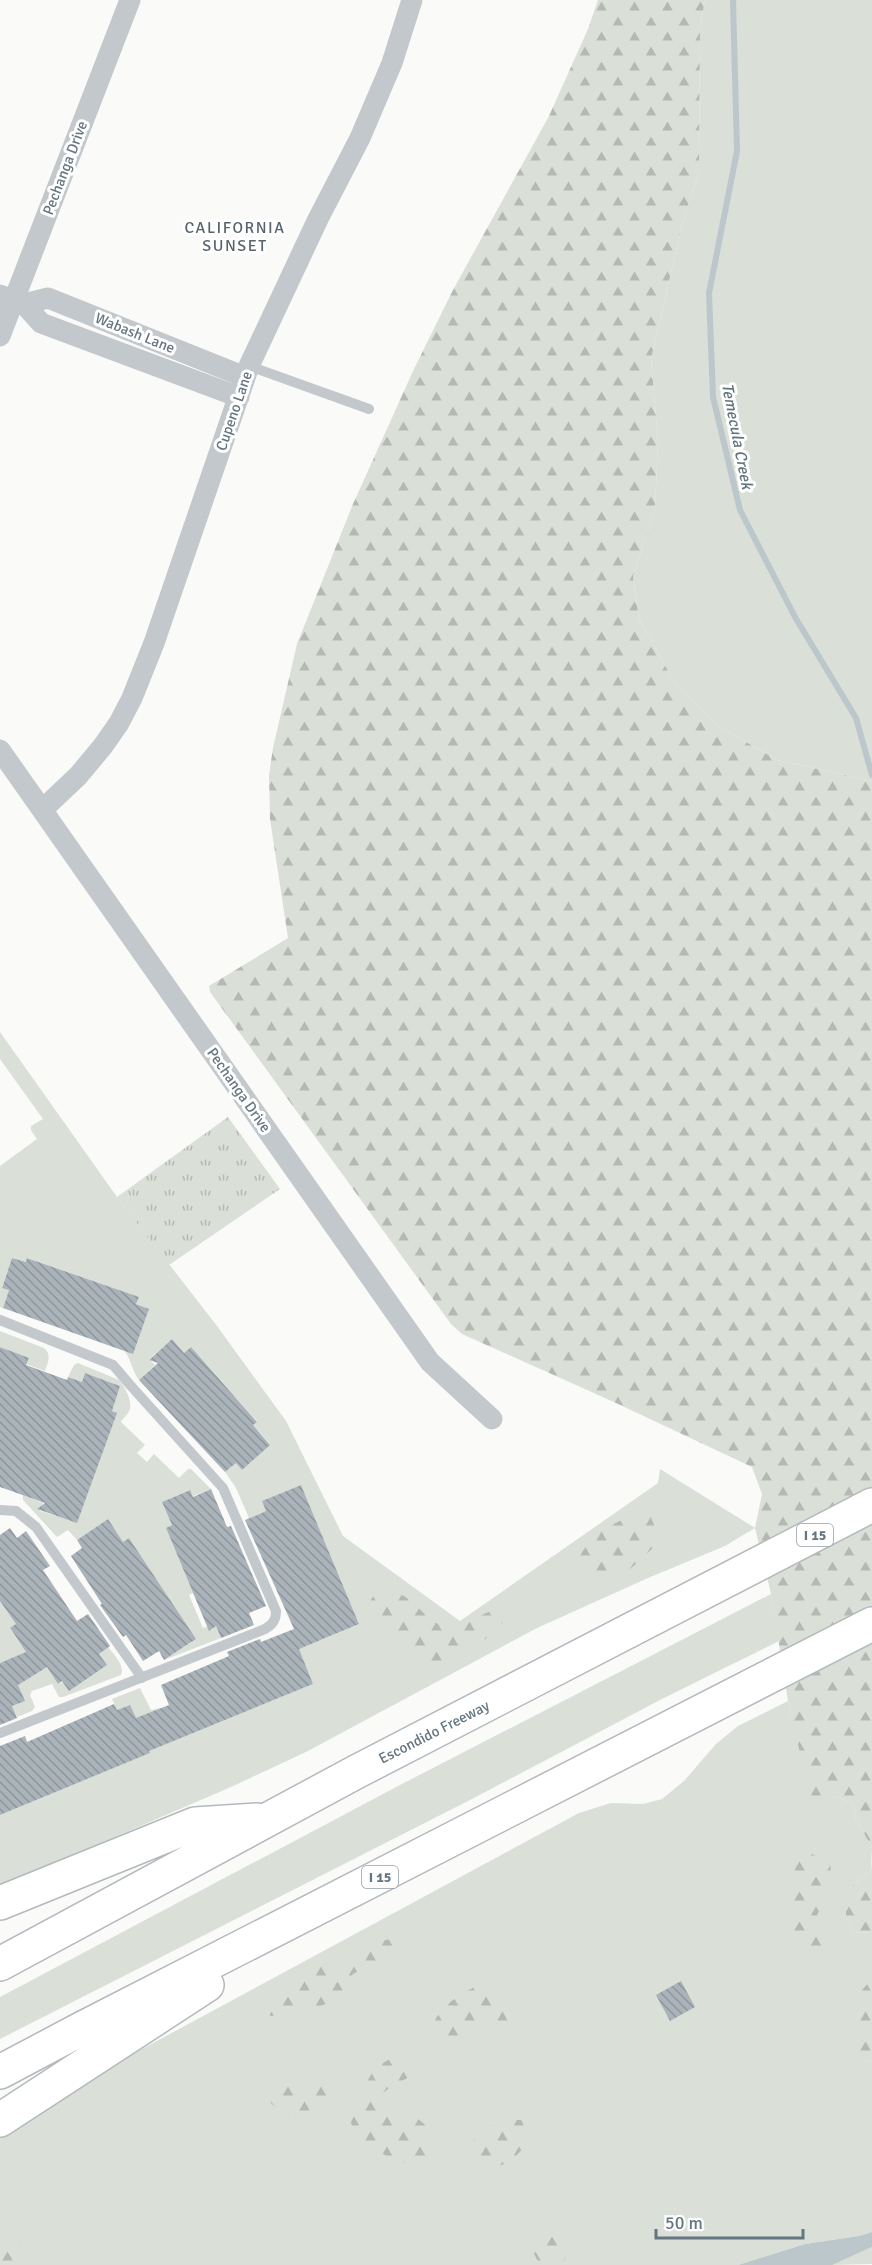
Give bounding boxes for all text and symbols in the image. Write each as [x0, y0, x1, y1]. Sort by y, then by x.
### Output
street label: Pechanga Drive [39, 119, 91, 217]
district label: CALIFORNIA SUNSET [184, 218, 286, 256]
street label: Wabash Lane [93, 309, 177, 357]
street label: Cupeno Lane [212, 369, 256, 453]
water label: Temecula Creek [717, 382, 757, 493]
street label: Pechanga Drive [203, 1044, 275, 1136]
road number: I 15 [797, 1524, 833, 1546]
street label: Escondido Freeway [376, 1696, 492, 1768]
road number: I 15 [362, 1866, 398, 1888]
scale bar [656, 2202, 803, 2240]
text: 50 m [665, 2212, 703, 2234]

